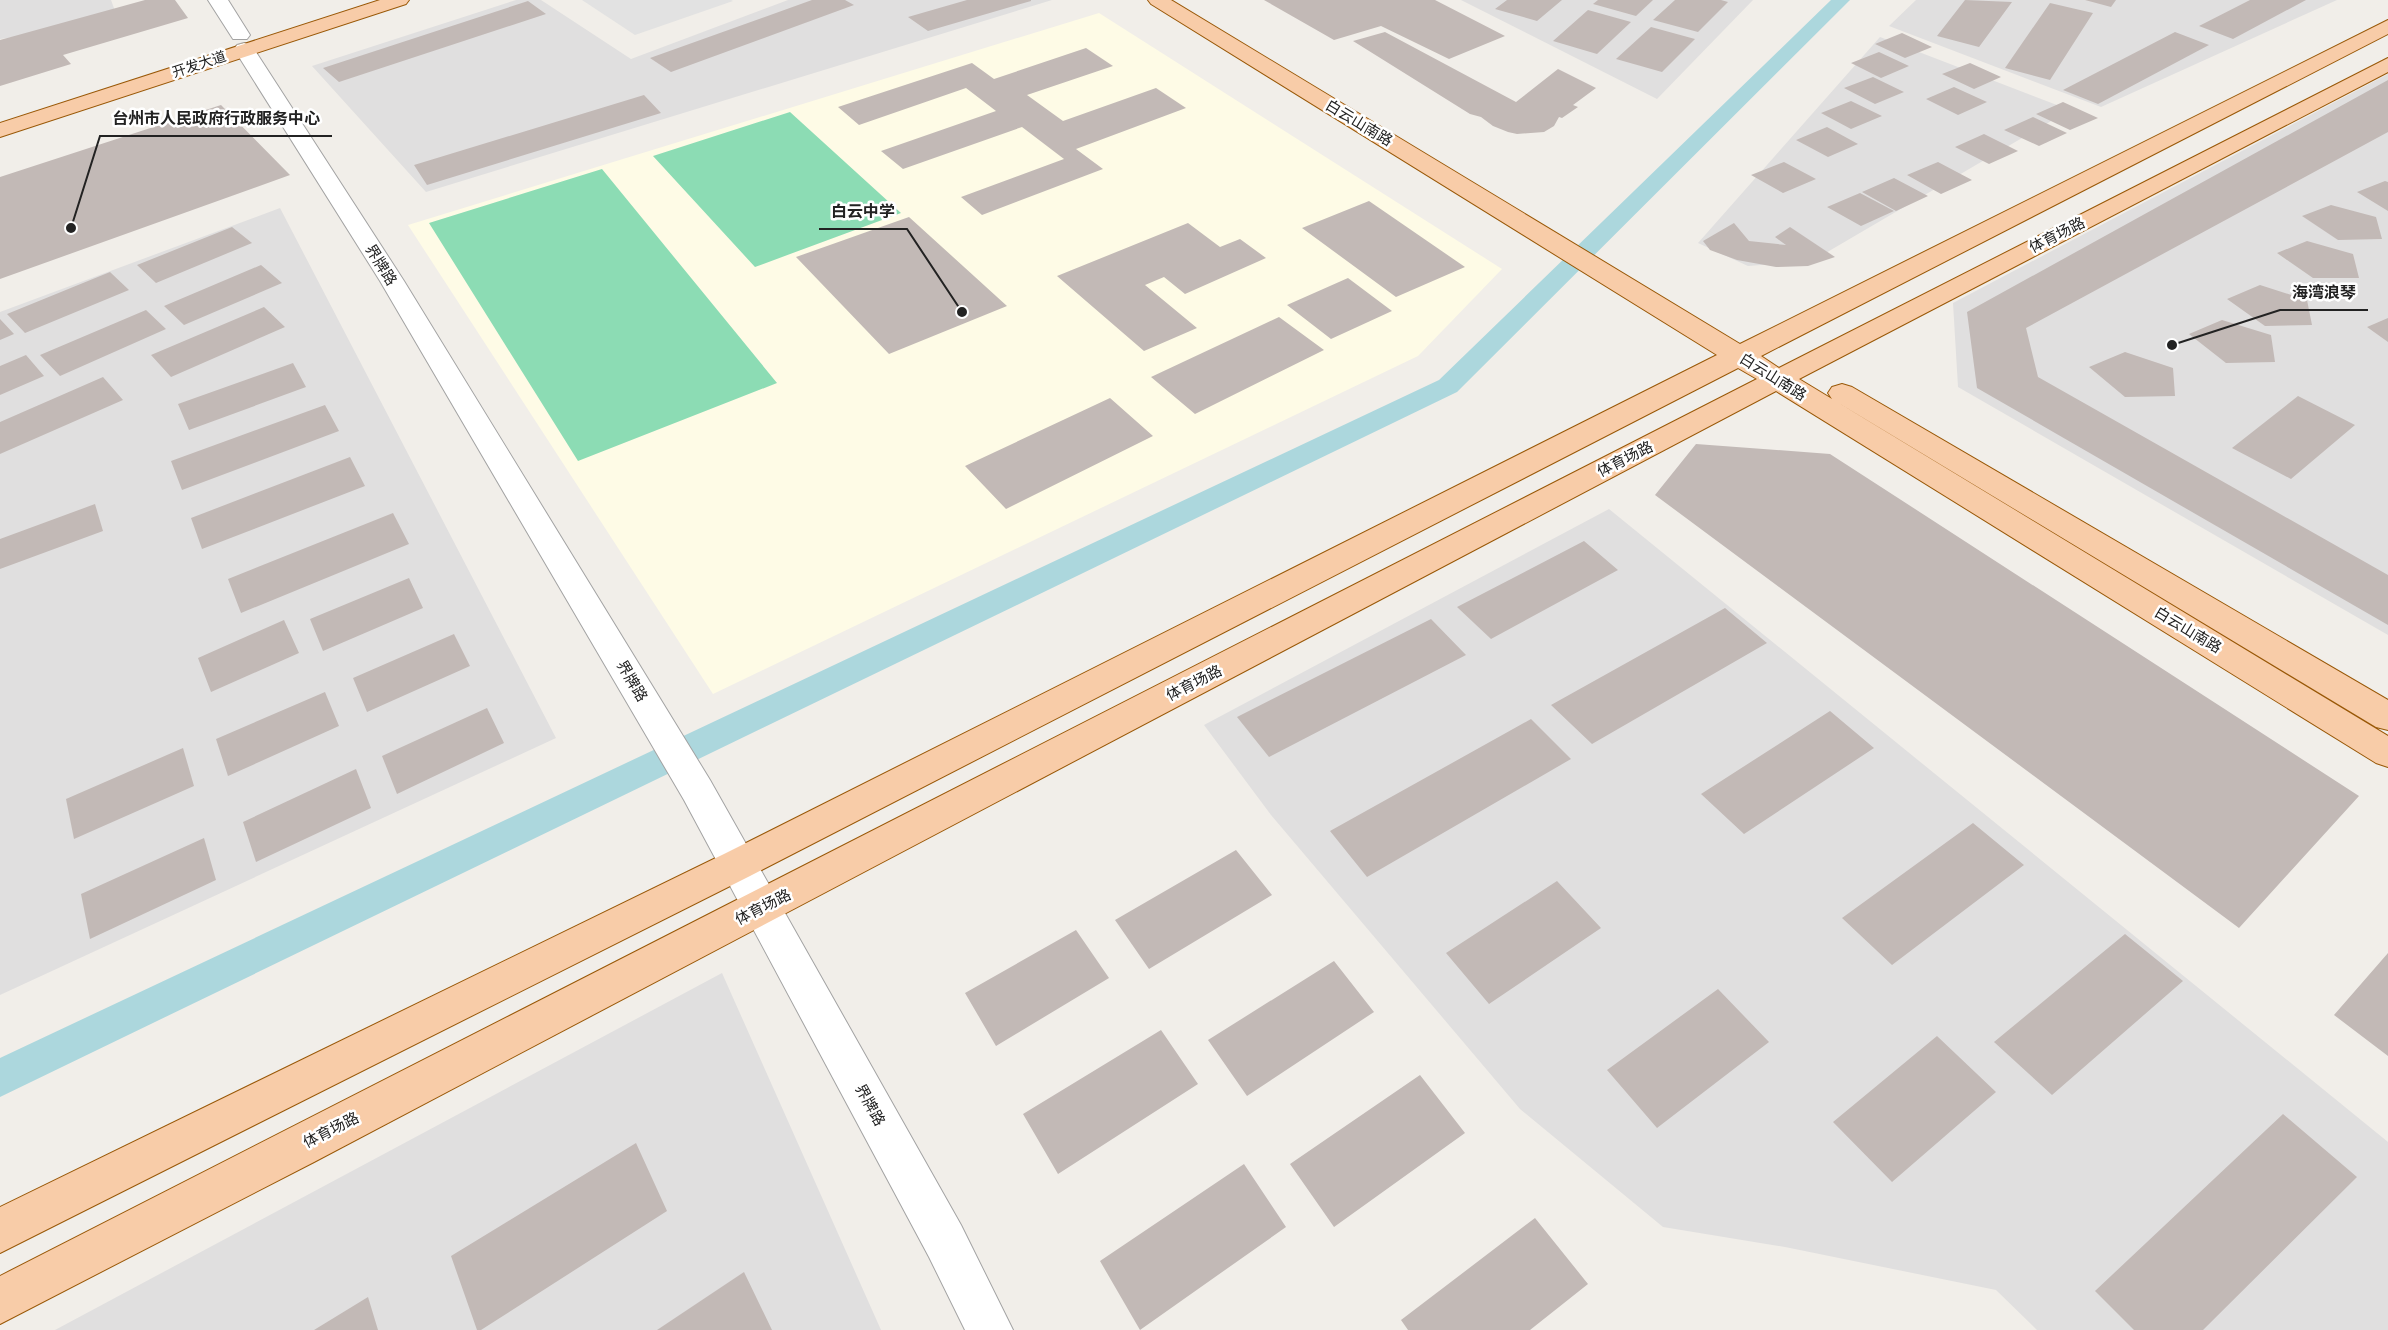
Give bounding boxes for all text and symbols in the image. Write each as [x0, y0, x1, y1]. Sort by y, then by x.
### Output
street label: 开发大道 [170, 47, 228, 80]
street label: 白云山南路 [1323, 95, 1396, 149]
callout: 台州市人民政府行政服务中心 [100, 102, 332, 136]
text: 台州市人民政府行政服务中心 [112, 108, 320, 127]
callout: 白云中学 [819, 195, 907, 229]
text: 白云中学 [831, 201, 895, 220]
street label: 体育场路 [2026, 212, 2087, 256]
street label: 界牌路 [362, 241, 401, 288]
callout: 海湾浪琴 [2280, 276, 2368, 310]
text: 海湾浪琴 [2292, 282, 2356, 301]
street label: 白云山南路 [1737, 349, 1810, 404]
street label: 体育场路 [1594, 436, 1655, 480]
street label: 白云山南路 [2152, 602, 2225, 656]
street label: 界牌路 [614, 657, 652, 704]
street label: 体育场路 [1163, 660, 1224, 704]
street label: 体育场路 [732, 884, 793, 928]
street label: 界牌路 [852, 1080, 890, 1129]
street label: 体育场路 [300, 1107, 361, 1151]

